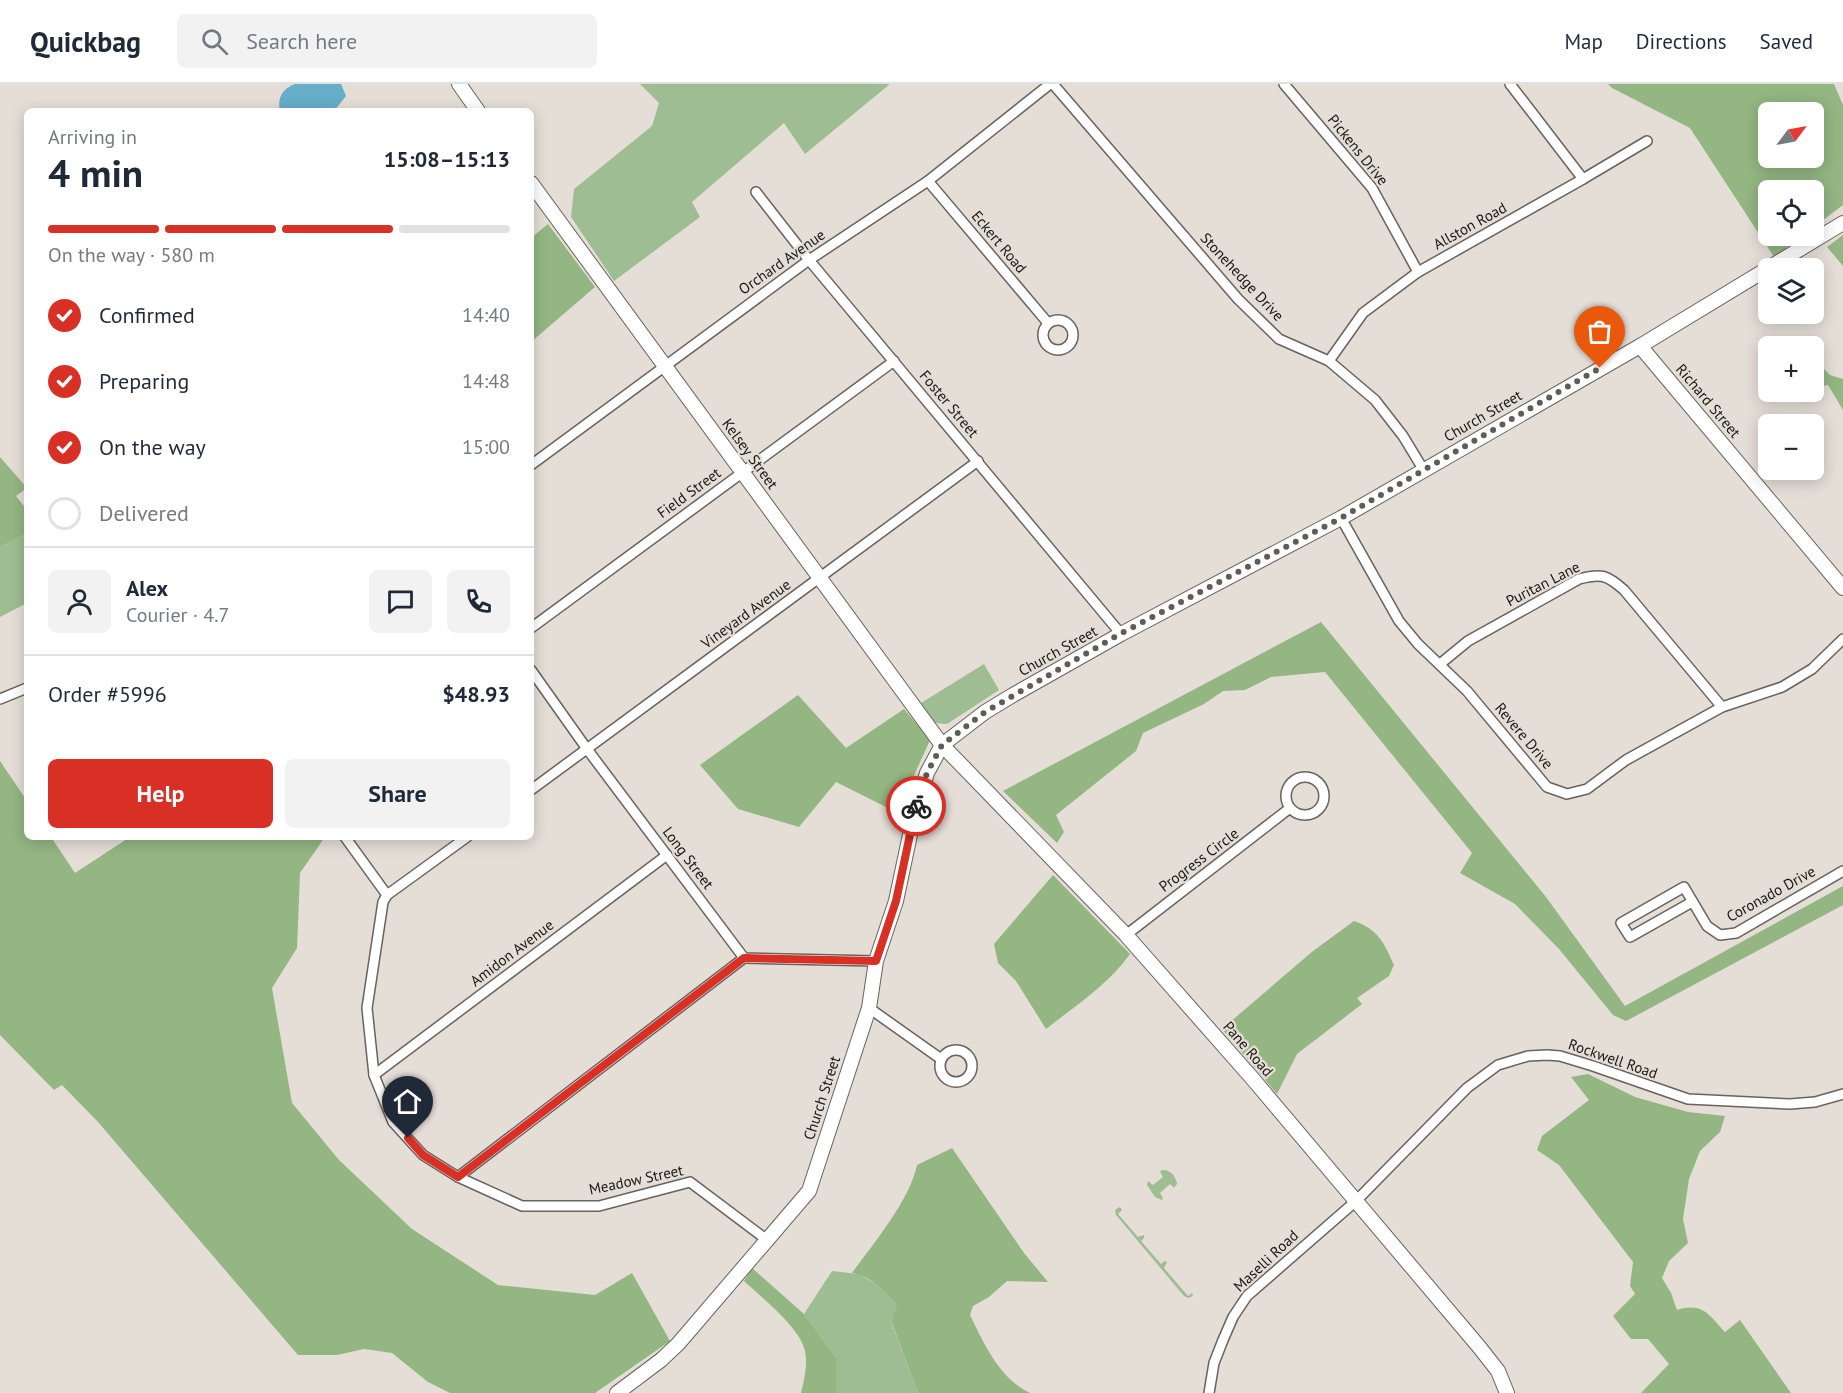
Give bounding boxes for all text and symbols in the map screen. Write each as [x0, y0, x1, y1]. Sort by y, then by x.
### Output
search box [177, 14, 597, 68]
text: Quickbag [30, 23, 141, 60]
icon: search [198, 25, 231, 58]
text: Search here [246, 27, 357, 55]
text: Map [1564, 28, 1603, 55]
text: Directions [1636, 28, 1727, 55]
text: Saved [1760, 28, 1813, 55]
north arrow [1758, 102, 1824, 168]
map controls [1758, 102, 1824, 480]
street label: Pickens Drive [1324, 110, 1393, 189]
text: Arriving in [48, 124, 137, 150]
text: 15:08–15:13 [384, 145, 510, 173]
text: 4 min [48, 147, 143, 198]
button: locate [1758, 180, 1824, 246]
street label: Allston Road [1430, 198, 1510, 253]
street label: Eckert Road [968, 207, 1031, 277]
street label: Orchard Avenue [735, 225, 829, 298]
street label: Stonehedge Drive [1197, 229, 1288, 325]
text: On the way · 580 m [48, 242, 215, 268]
button: layers [1758, 258, 1824, 324]
icon: check [48, 299, 81, 332]
text: Confirmed [99, 301, 195, 329]
text: 14:40 [462, 302, 510, 328]
pin [1574, 306, 1625, 368]
icon: bag [1583, 315, 1616, 348]
button: + [1758, 336, 1824, 402]
street label: Richard Street [1672, 360, 1745, 442]
icon: check [48, 365, 81, 398]
street label: Foster Street [916, 366, 983, 441]
text: Preparing [99, 367, 189, 395]
text: 14:48 [462, 368, 510, 394]
street label: Church Street [1440, 386, 1525, 446]
button: − [1758, 414, 1824, 480]
street label: Kelsey Street [718, 415, 782, 493]
icon: check [48, 431, 81, 464]
text: On the way [99, 433, 206, 461]
text: 15:00 [462, 434, 510, 460]
street label: Field Street [653, 463, 724, 522]
text: Delivered [99, 499, 189, 527]
street label: Puritan Lane [1503, 557, 1583, 610]
button: person [48, 570, 111, 633]
button: chat [369, 570, 432, 633]
button: phone [447, 570, 510, 633]
text: Alex [126, 574, 168, 602]
street label: Vineyard Avenue [696, 575, 794, 653]
text: Courier · 4.7 [126, 602, 229, 628]
street label: Church Street [1015, 621, 1101, 680]
text: Order #5996 [48, 680, 167, 708]
text: $48.93 [442, 680, 510, 708]
street label: Revere Drive [1491, 699, 1558, 773]
button: Help [48, 759, 273, 828]
button: Share [285, 759, 510, 828]
courier [886, 776, 946, 836]
icon: bike [900, 790, 933, 823]
street label: Long Street [659, 823, 718, 893]
street label: Progress Circle [1155, 823, 1242, 896]
street label: Coronado Drive [1723, 861, 1818, 926]
street label: Amidon Avenue [466, 915, 557, 990]
street label: Pane Road [1219, 1017, 1277, 1080]
street label: Rockwell Road [1566, 1034, 1660, 1083]
street label: Church Street [799, 1053, 844, 1142]
pin [382, 1076, 433, 1138]
icon: home [391, 1085, 424, 1118]
street label: Meadow Street [587, 1160, 685, 1199]
street label: Maselli Road [1229, 1226, 1302, 1295]

